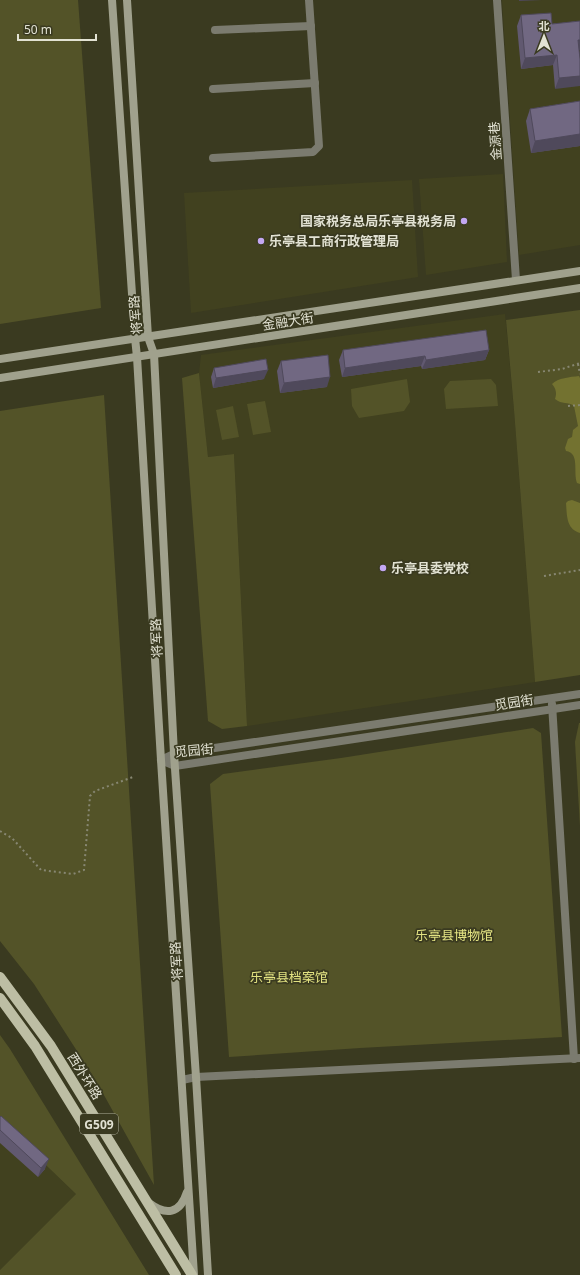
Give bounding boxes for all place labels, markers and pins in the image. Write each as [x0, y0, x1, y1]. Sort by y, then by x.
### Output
place label: 国家税务总局乐亭县税务局 [300, 212, 456, 230]
marker: 国家税务总局乐亭县税务局 [459, 216, 469, 226]
place label: 乐亭县工商行政管理局 [269, 232, 399, 250]
marker: 乐亭县工商行政管理局 [256, 236, 266, 246]
place label: 乐亭县委党校 [391, 559, 469, 577]
marker: 乐亭县委党校 [378, 563, 388, 573]

